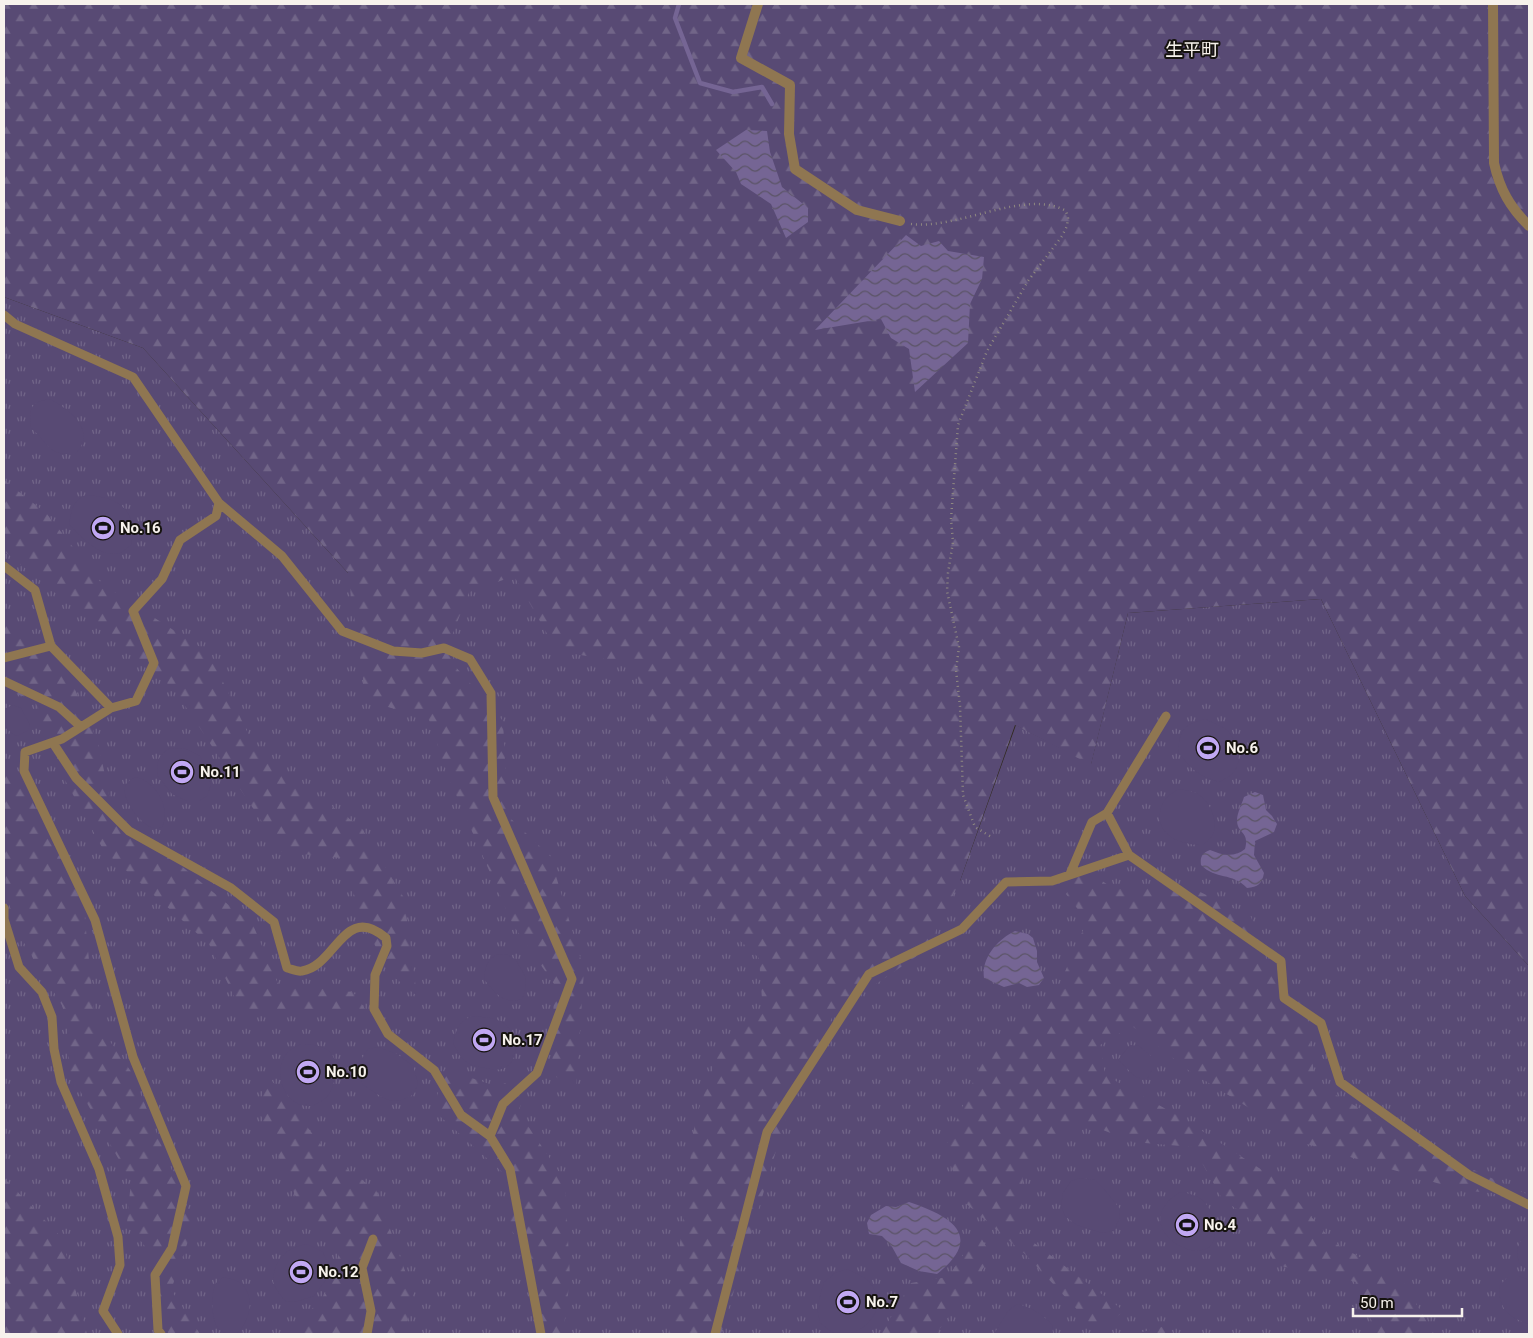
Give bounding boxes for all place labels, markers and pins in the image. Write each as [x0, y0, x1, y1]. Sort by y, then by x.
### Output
sports icon: No.16 [90, 515, 116, 541]
place label: No.16 [120, 519, 161, 537]
sports icon: No.6 [1195, 735, 1221, 761]
place label: No.6 [1226, 739, 1258, 757]
sports icon: No.11 [169, 759, 195, 785]
place label: No.11 [200, 763, 241, 781]
sports icon: No.17 [471, 1027, 497, 1053]
place label: No.17 [502, 1031, 543, 1049]
sports icon: No.10 [295, 1059, 321, 1085]
place label: No.10 [326, 1063, 367, 1081]
sports icon: No.4 [1174, 1212, 1200, 1238]
place label: No.4 [1204, 1216, 1236, 1234]
sports icon: No.12 [288, 1259, 314, 1285]
place label: No.12 [318, 1263, 359, 1281]
sports icon: No.7 [835, 1289, 861, 1315]
place label: No.7 [866, 1293, 898, 1311]

